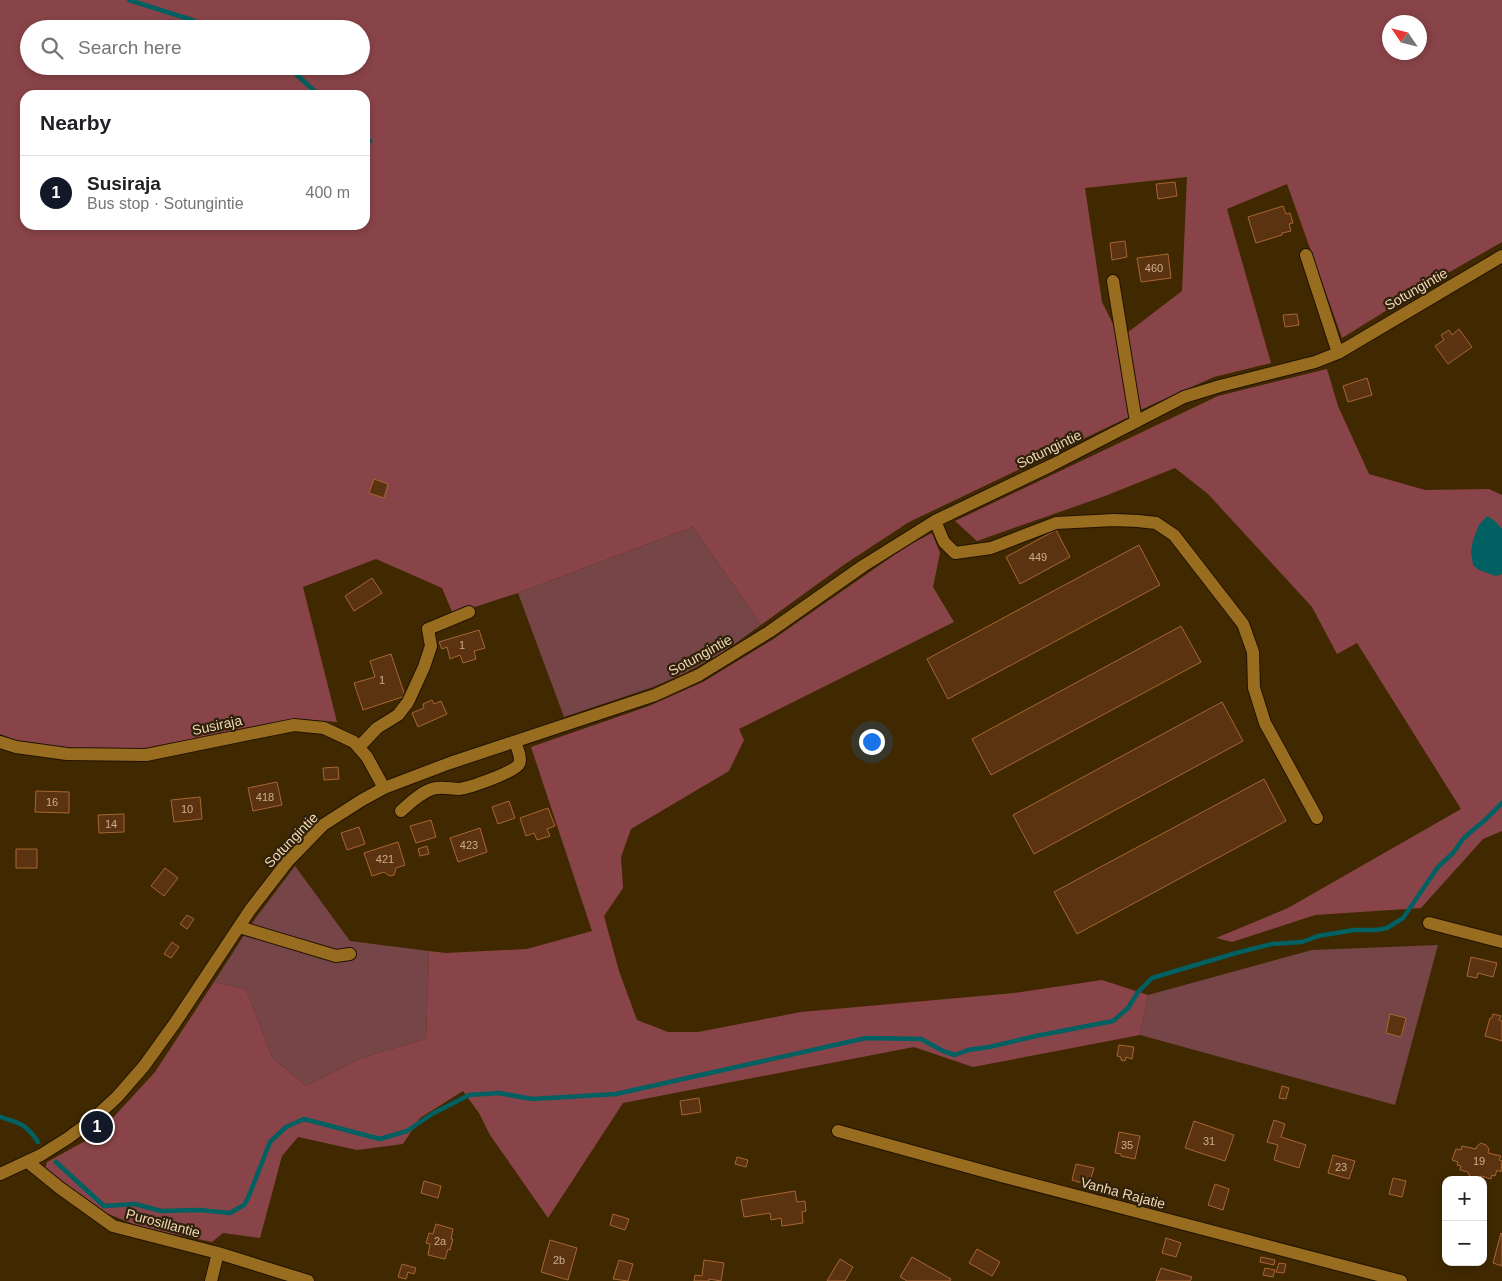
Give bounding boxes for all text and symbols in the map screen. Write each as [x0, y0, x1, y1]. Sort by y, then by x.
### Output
north arrow [1382, 15, 1427, 60]
search box [20, 20, 370, 75]
icon: search [38, 34, 66, 62]
text: Search here [78, 37, 182, 58]
text: Nearby [40, 111, 111, 134]
text: Susiraja [87, 173, 161, 194]
text: 1 [52, 184, 60, 201]
text: 400 m [306, 184, 350, 201]
text: Bus stop · Sotungintie [87, 195, 244, 212]
house number: 460 [1145, 262, 1163, 274]
street label: Sotungintie [1382, 264, 1451, 313]
street label: Sotungintie [1014, 426, 1084, 472]
house number: 449 [1029, 551, 1047, 563]
street label: Sotungintie [665, 631, 735, 679]
house number: 1 [459, 639, 465, 651]
house number: 1 [379, 674, 385, 686]
street label: Susiraja [191, 712, 244, 738]
your location [859, 729, 885, 755]
house number: 418 [256, 791, 274, 803]
house number: 16 [46, 796, 58, 808]
house number: 10 [181, 803, 193, 815]
street label: Sotungintie [261, 809, 321, 871]
house number: 14 [105, 818, 117, 830]
house number: 423 [460, 839, 478, 851]
house number: 421 [376, 853, 394, 865]
pin: 1 [81, 1108, 113, 1146]
house number: 31 [1203, 1135, 1215, 1147]
house number: 35 [1121, 1139, 1133, 1151]
house number: 19 [1473, 1155, 1485, 1167]
house number: 23 [1335, 1161, 1347, 1173]
street label: Vanha Rajatie [1079, 1174, 1167, 1212]
map controls [1442, 1176, 1487, 1266]
button: + [1442, 1176, 1487, 1221]
street label: Purosillantie [124, 1205, 202, 1241]
button: − [1442, 1221, 1487, 1266]
house number: 2a [434, 1235, 447, 1247]
house number: 2b [553, 1254, 565, 1266]

